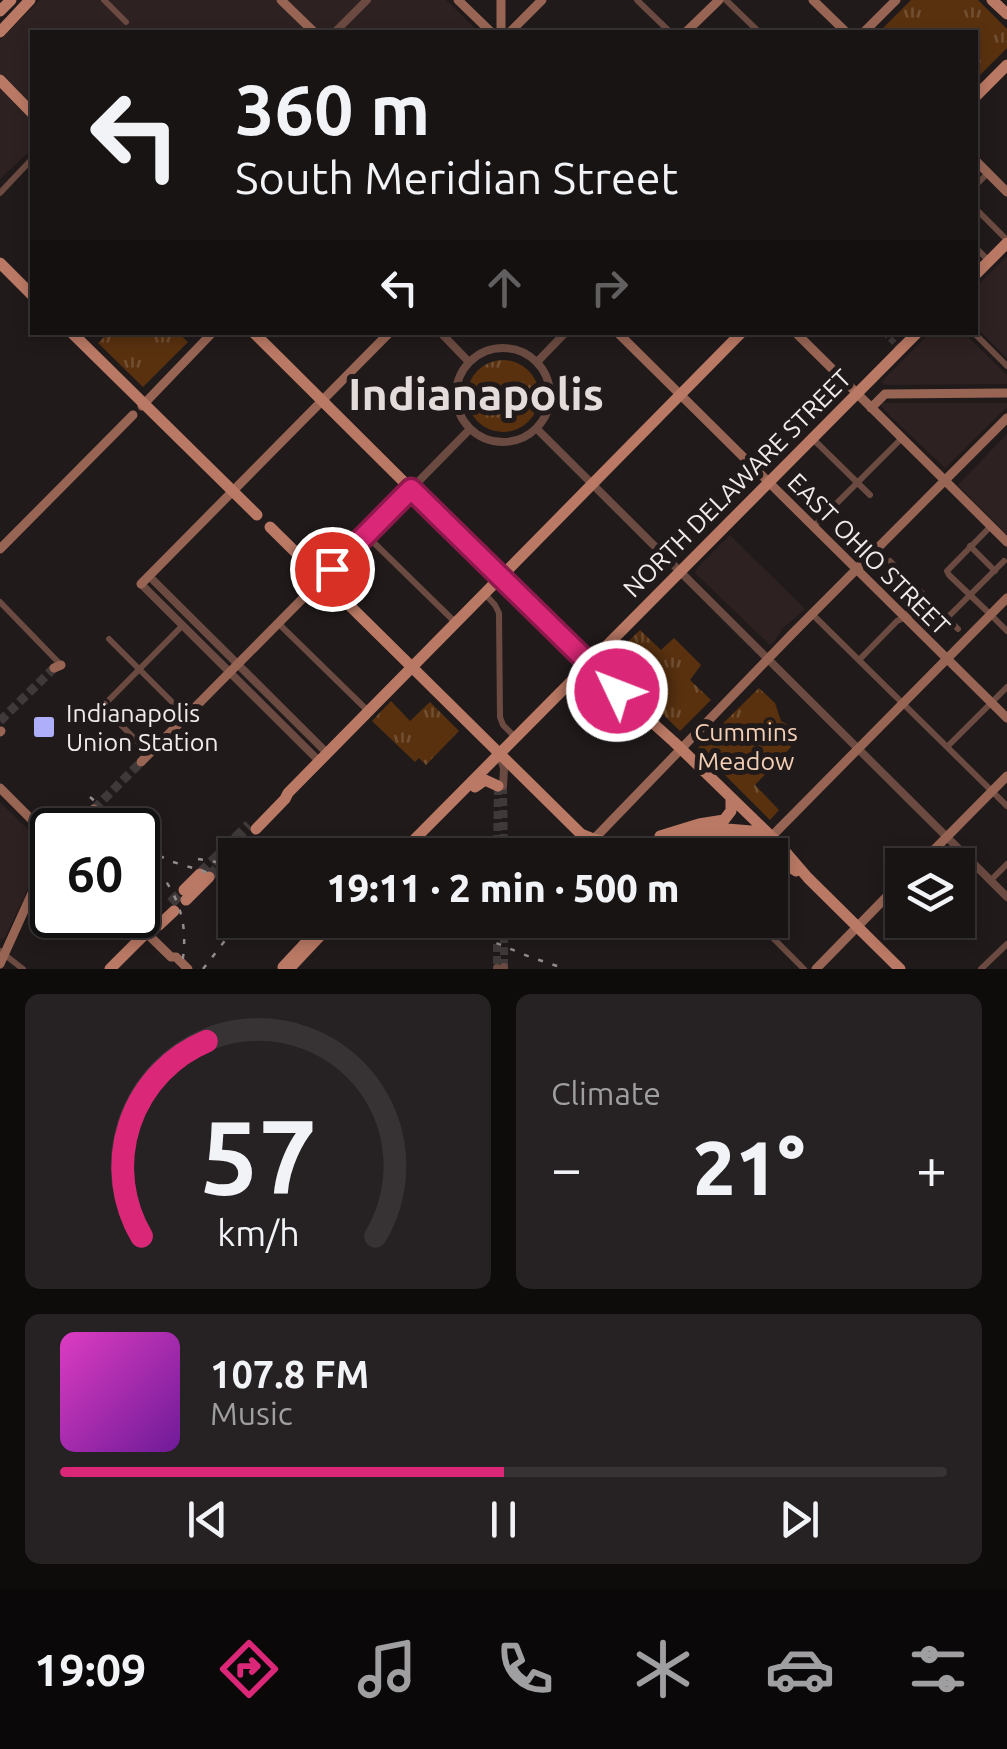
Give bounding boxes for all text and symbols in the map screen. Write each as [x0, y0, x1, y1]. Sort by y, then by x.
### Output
icon: left [70, 70, 200, 200]
text: 360 m [235, 70, 430, 148]
text: South Meridian Street [235, 152, 678, 203]
icon: left [372, 260, 427, 315]
icon: ahead [477, 260, 532, 315]
icon: right [582, 260, 637, 315]
street label: NORTH DELAWARE STREET [618, 363, 857, 602]
district label: Indianapolis [348, 368, 604, 419]
street label: EAST OHIO STREET [783, 468, 956, 641]
pin [290, 527, 375, 612]
icon: arrive [305, 542, 360, 597]
position arrow [565, 639, 669, 743]
place label: Indianapolis Union Station [66, 699, 219, 756]
marker: Indianapolis Union Station [31, 714, 57, 740]
park label: Cummins Meadow [694, 718, 798, 775]
speed limit sign: 60 [30, 808, 160, 938]
map controls [885, 848, 975, 938]
button: layers [885, 848, 975, 938]
text: 19:11 · 2 min · 500 m [326, 867, 680, 909]
text: Climate [551, 1075, 661, 1111]
text: 57 [199, 1097, 317, 1214]
text: 21° [693, 1125, 805, 1209]
text: − [551, 1137, 582, 1198]
text: + [916, 1137, 947, 1198]
text: km/h [217, 1213, 299, 1253]
text: 107.8 FM [210, 1353, 369, 1395]
text: Music [210, 1395, 293, 1431]
icon: previous [180, 1492, 235, 1547]
icon: pause [476, 1492, 531, 1547]
icon: next [772, 1492, 827, 1547]
icon: directions [214, 1634, 284, 1704]
icon: music [352, 1634, 422, 1704]
icon: phone [490, 1634, 560, 1704]
icon: climate [628, 1634, 698, 1704]
icon: car [765, 1634, 835, 1704]
icon: filters [903, 1634, 973, 1704]
text: 19:09 [34, 1644, 146, 1695]

